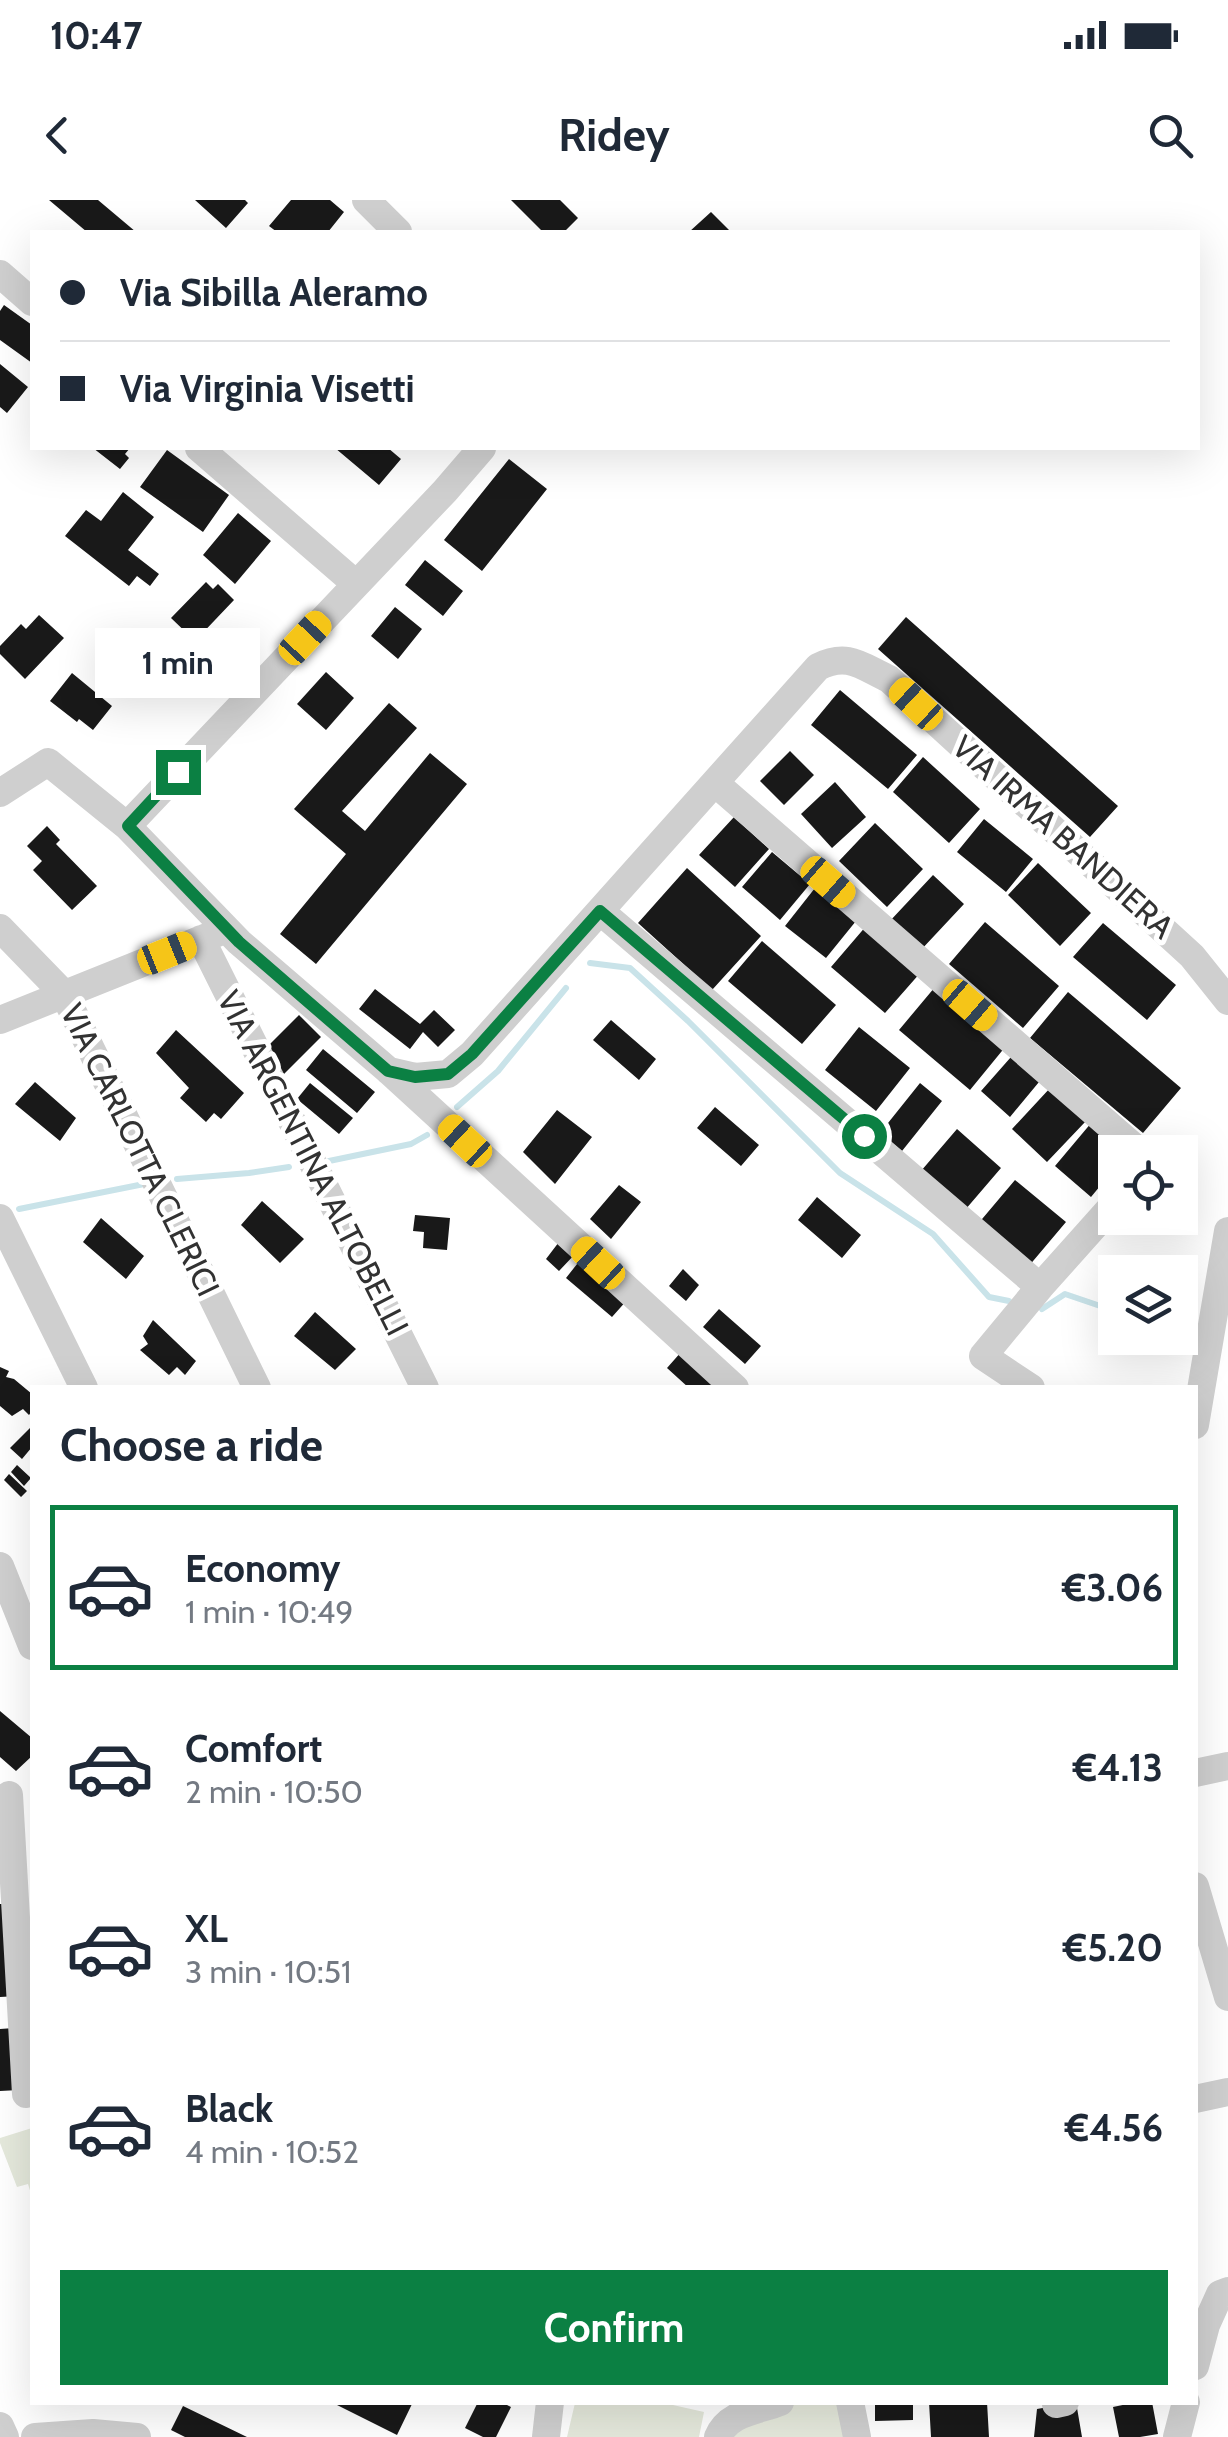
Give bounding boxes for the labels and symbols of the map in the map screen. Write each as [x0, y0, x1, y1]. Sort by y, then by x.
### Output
car [274, 606, 336, 670]
callout: 1 min [96, 627, 260, 697]
car [884, 673, 948, 735]
street label: VIA IRMA BANDIERA [945, 727, 1182, 946]
route end [156, 750, 201, 795]
car [796, 851, 860, 913]
car [134, 928, 200, 978]
car [938, 974, 1002, 1036]
street label: VIA ARGENTINA ALTOBELLI [209, 984, 417, 1342]
street label: VIA CARLOTTA CLERICI [53, 997, 228, 1302]
car [433, 1110, 497, 1172]
route start [842, 1114, 887, 1159]
car [566, 1232, 630, 1294]

